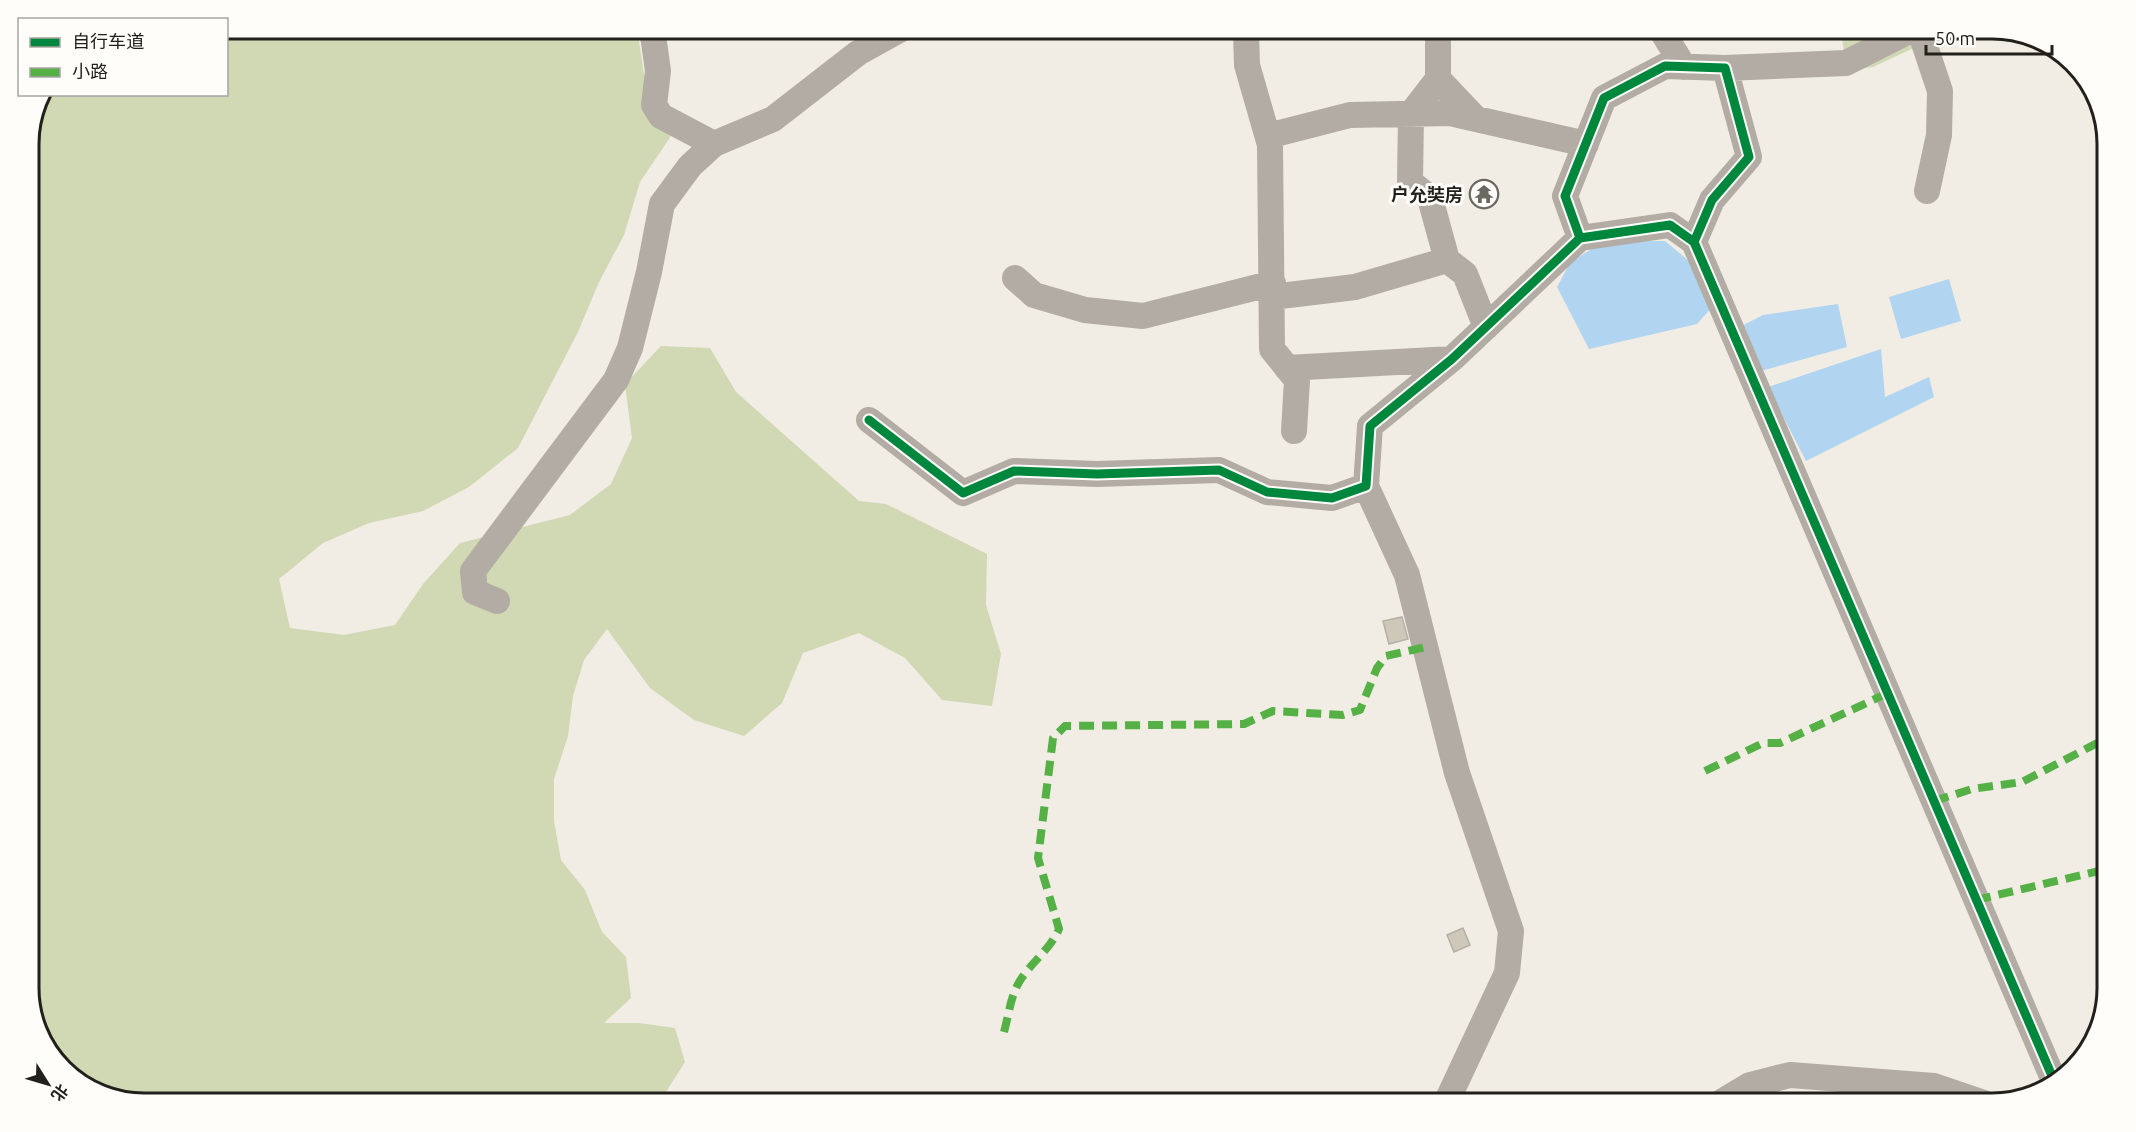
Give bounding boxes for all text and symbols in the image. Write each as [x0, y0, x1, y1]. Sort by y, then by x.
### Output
legend [18, 18, 228, 96]
scale bar [1926, 18, 2052, 56]
text: 50 m [1935, 28, 1975, 48]
text: 自行车道 [72, 31, 144, 51]
text: 小路 [72, 61, 108, 81]
temple icon: 户允奘房 [1468, 178, 1500, 210]
place label: 户允奘房 [1391, 184, 1463, 204]
north arrow [18, 1054, 78, 1114]
text: 北 [48, 1081, 72, 1105]

